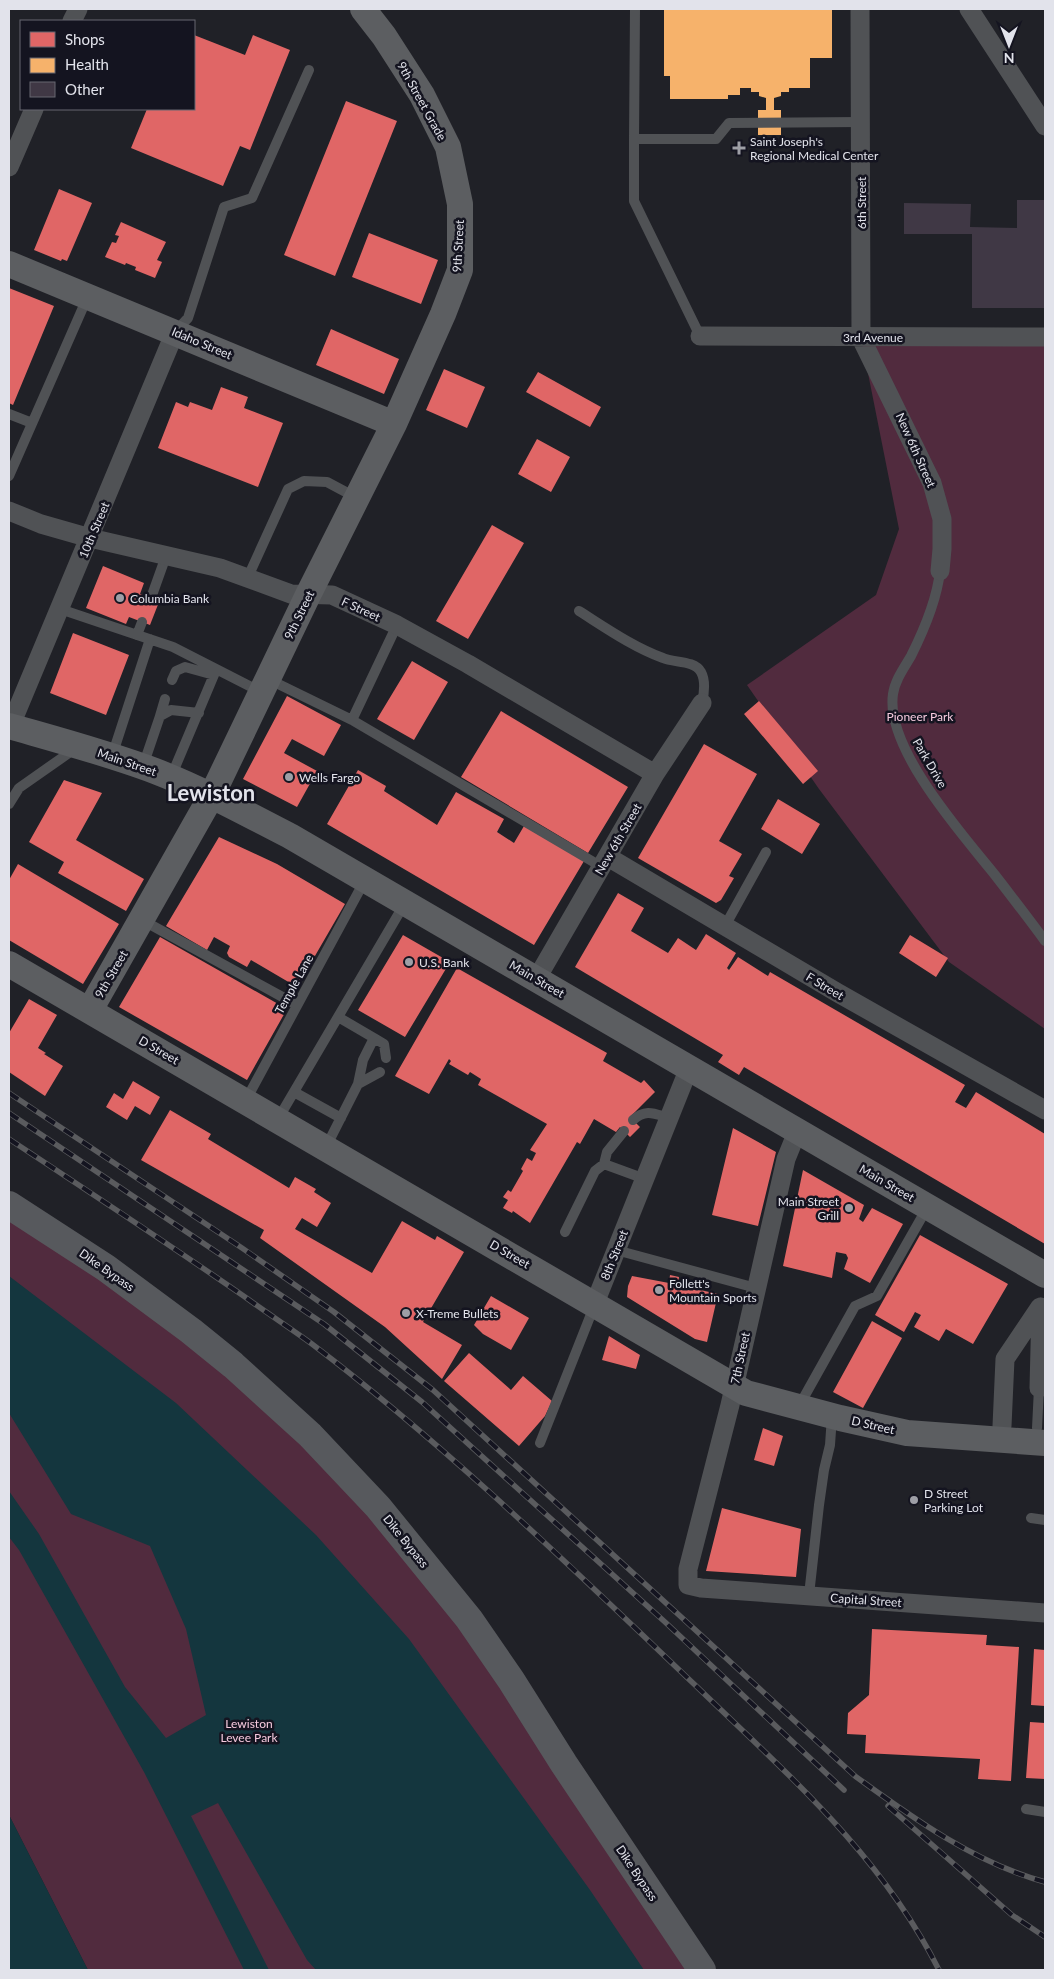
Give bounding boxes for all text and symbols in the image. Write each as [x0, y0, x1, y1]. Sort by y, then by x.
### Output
legend [20, 20, 195, 110]
north arrow [984, 20, 1034, 70]
text: Shops [65, 30, 105, 48]
text: N [1004, 50, 1014, 67]
text: Health [65, 55, 109, 73]
street label: 9th Street Grade [394, 59, 450, 143]
text: Other [65, 80, 105, 98]
place label: Saint Joseph's Regional Medical Center [750, 134, 879, 163]
marker: Saint Joseph's Regional Medical Center [732, 141, 746, 155]
street label: 6th Street [854, 176, 869, 229]
street label: 9th Street [449, 219, 467, 273]
street label: Idaho Street [170, 324, 235, 363]
street label: 3rd Avenue [843, 330, 903, 345]
street label: New 6th Street [893, 410, 939, 490]
street label: 10th Street [75, 499, 113, 560]
street label: 9th Street [281, 587, 318, 642]
place label: Columbia Bank [130, 591, 210, 606]
marker: Columbia Bank [114, 592, 126, 604]
street label: F Street [339, 593, 383, 625]
park label: Pioneer Park [887, 709, 954, 724]
street label: Park Drive [910, 735, 950, 791]
street label: Main Street [96, 745, 159, 779]
place label: Wells Fargo [299, 770, 360, 785]
marker: Wells Fargo [283, 771, 295, 783]
district label: Lewiston [167, 779, 255, 806]
street label: New 6th Street [591, 800, 645, 877]
street label: 9th Street [91, 947, 131, 1001]
street label: Temple Lane [271, 952, 317, 1016]
place label: U.S. Bank [419, 955, 470, 970]
marker: U.S. Bank [403, 956, 415, 968]
street label: Main Street [507, 957, 568, 1001]
street label: F Street [803, 969, 847, 1003]
street label: D Street [136, 1033, 182, 1068]
street label: Main Street [857, 1161, 918, 1205]
place label: Main Street Grill [778, 1194, 840, 1223]
marker: Main Street Grill [843, 1202, 855, 1214]
street label: 8th Street [597, 1227, 631, 1282]
street label: D Street [487, 1237, 533, 1272]
street label: Dike Bypass [77, 1246, 137, 1294]
place label: Follett's Mountain Sports [669, 1276, 757, 1305]
marker: Follett's Mountain Sports [653, 1284, 665, 1296]
place label: X-Treme Bullets [416, 1306, 499, 1321]
marker: X-Treme Bullets [400, 1307, 412, 1319]
street label: 7th Street [727, 1330, 753, 1385]
street label: D Street [850, 1413, 897, 1437]
place label: D Street Parking Lot [924, 1486, 984, 1515]
marker: D Street Parking Lot [908, 1494, 920, 1506]
street label: Dike Bypass [380, 1511, 432, 1571]
street label: Capital Street [830, 1590, 903, 1610]
park label: Lewiston Levee Park [220, 1716, 278, 1745]
street label: Dike Bypass [613, 1842, 661, 1904]

